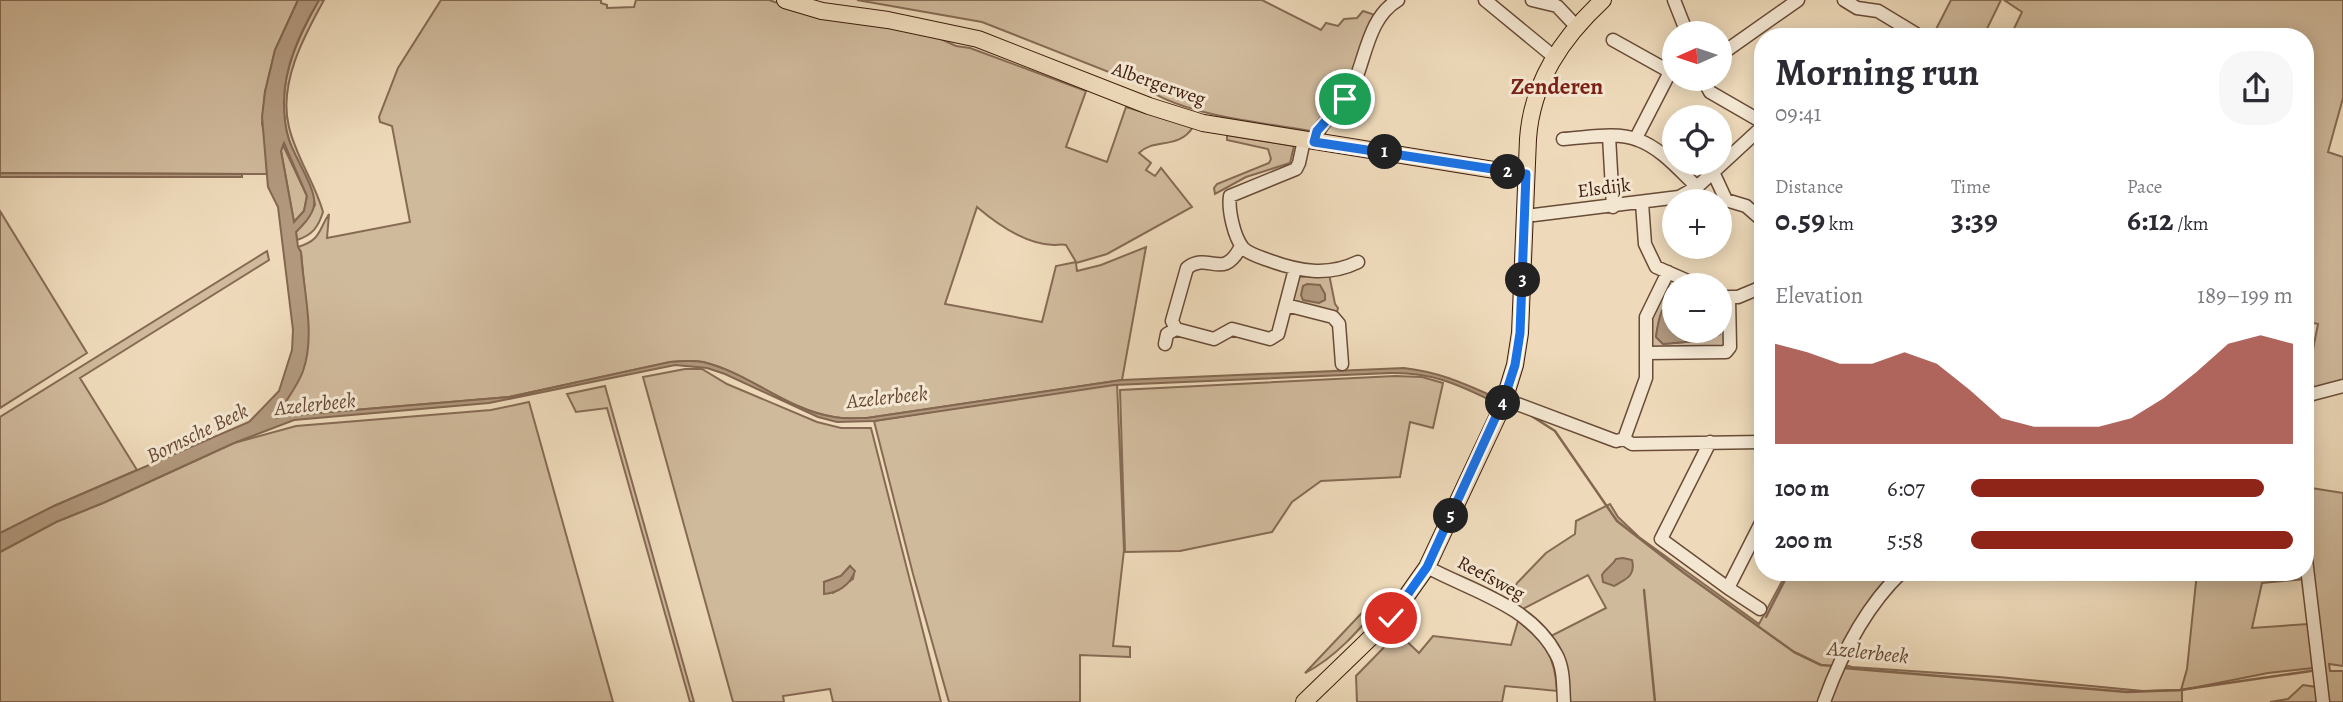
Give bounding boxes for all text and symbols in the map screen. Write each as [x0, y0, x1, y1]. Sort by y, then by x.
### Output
north arrow [1662, 21, 1732, 91]
map controls [1662, 21, 1732, 343]
text: Morning run [1775, 46, 1979, 98]
button: share [2219, 51, 2293, 125]
street label: Albergerweg [1108, 56, 1210, 112]
pin [1315, 69, 1375, 129]
district label: Zenderen [1511, 71, 1603, 102]
icon: arrive [1326, 80, 1364, 118]
text: 09:41 [1775, 98, 1821, 129]
button: locate [1662, 105, 1732, 175]
pin: 1 [1368, 134, 1402, 170]
text: 1 [1381, 138, 1388, 164]
pin: 2 [1490, 154, 1526, 190]
text: 2 [1503, 158, 1512, 184]
street label: Elsdijk [1576, 172, 1633, 204]
text: Distance [1775, 174, 1843, 200]
text: Time [1951, 174, 1990, 200]
text: Pace [2127, 174, 2162, 200]
button: + [1662, 189, 1732, 259]
text: 0.59 [1775, 200, 1825, 240]
text: 3:39 [1951, 200, 1998, 240]
text: 6:12 [2127, 200, 2173, 240]
text: km [1825, 211, 1854, 237]
text: /km [2173, 211, 2209, 237]
pin: 3 [1506, 262, 1540, 298]
text: 3 [1518, 266, 1527, 292]
button: − [1662, 273, 1732, 343]
text: Elevation [1775, 280, 1863, 311]
text: 189–199 m [2197, 280, 2293, 311]
water label: Azelerbeek [844, 379, 929, 415]
water label: Azelerbeek [272, 386, 357, 422]
pin: 4 [1486, 386, 1520, 420]
text: 4 [1498, 389, 1507, 415]
water label: Bornsche Beek [141, 396, 253, 470]
text: 100 m [1775, 473, 1830, 504]
text: 6:07 [1887, 473, 1925, 504]
pin: 5 [1434, 498, 1468, 534]
text: 5 [1446, 502, 1455, 528]
text: 200 m [1775, 525, 1833, 556]
text: 5:58 [1887, 525, 1923, 556]
street label: Reefsweg [1453, 549, 1530, 607]
pin [1361, 588, 1421, 648]
icon: check [1372, 599, 1410, 637]
water label: Azelerbeek [1825, 634, 1910, 670]

